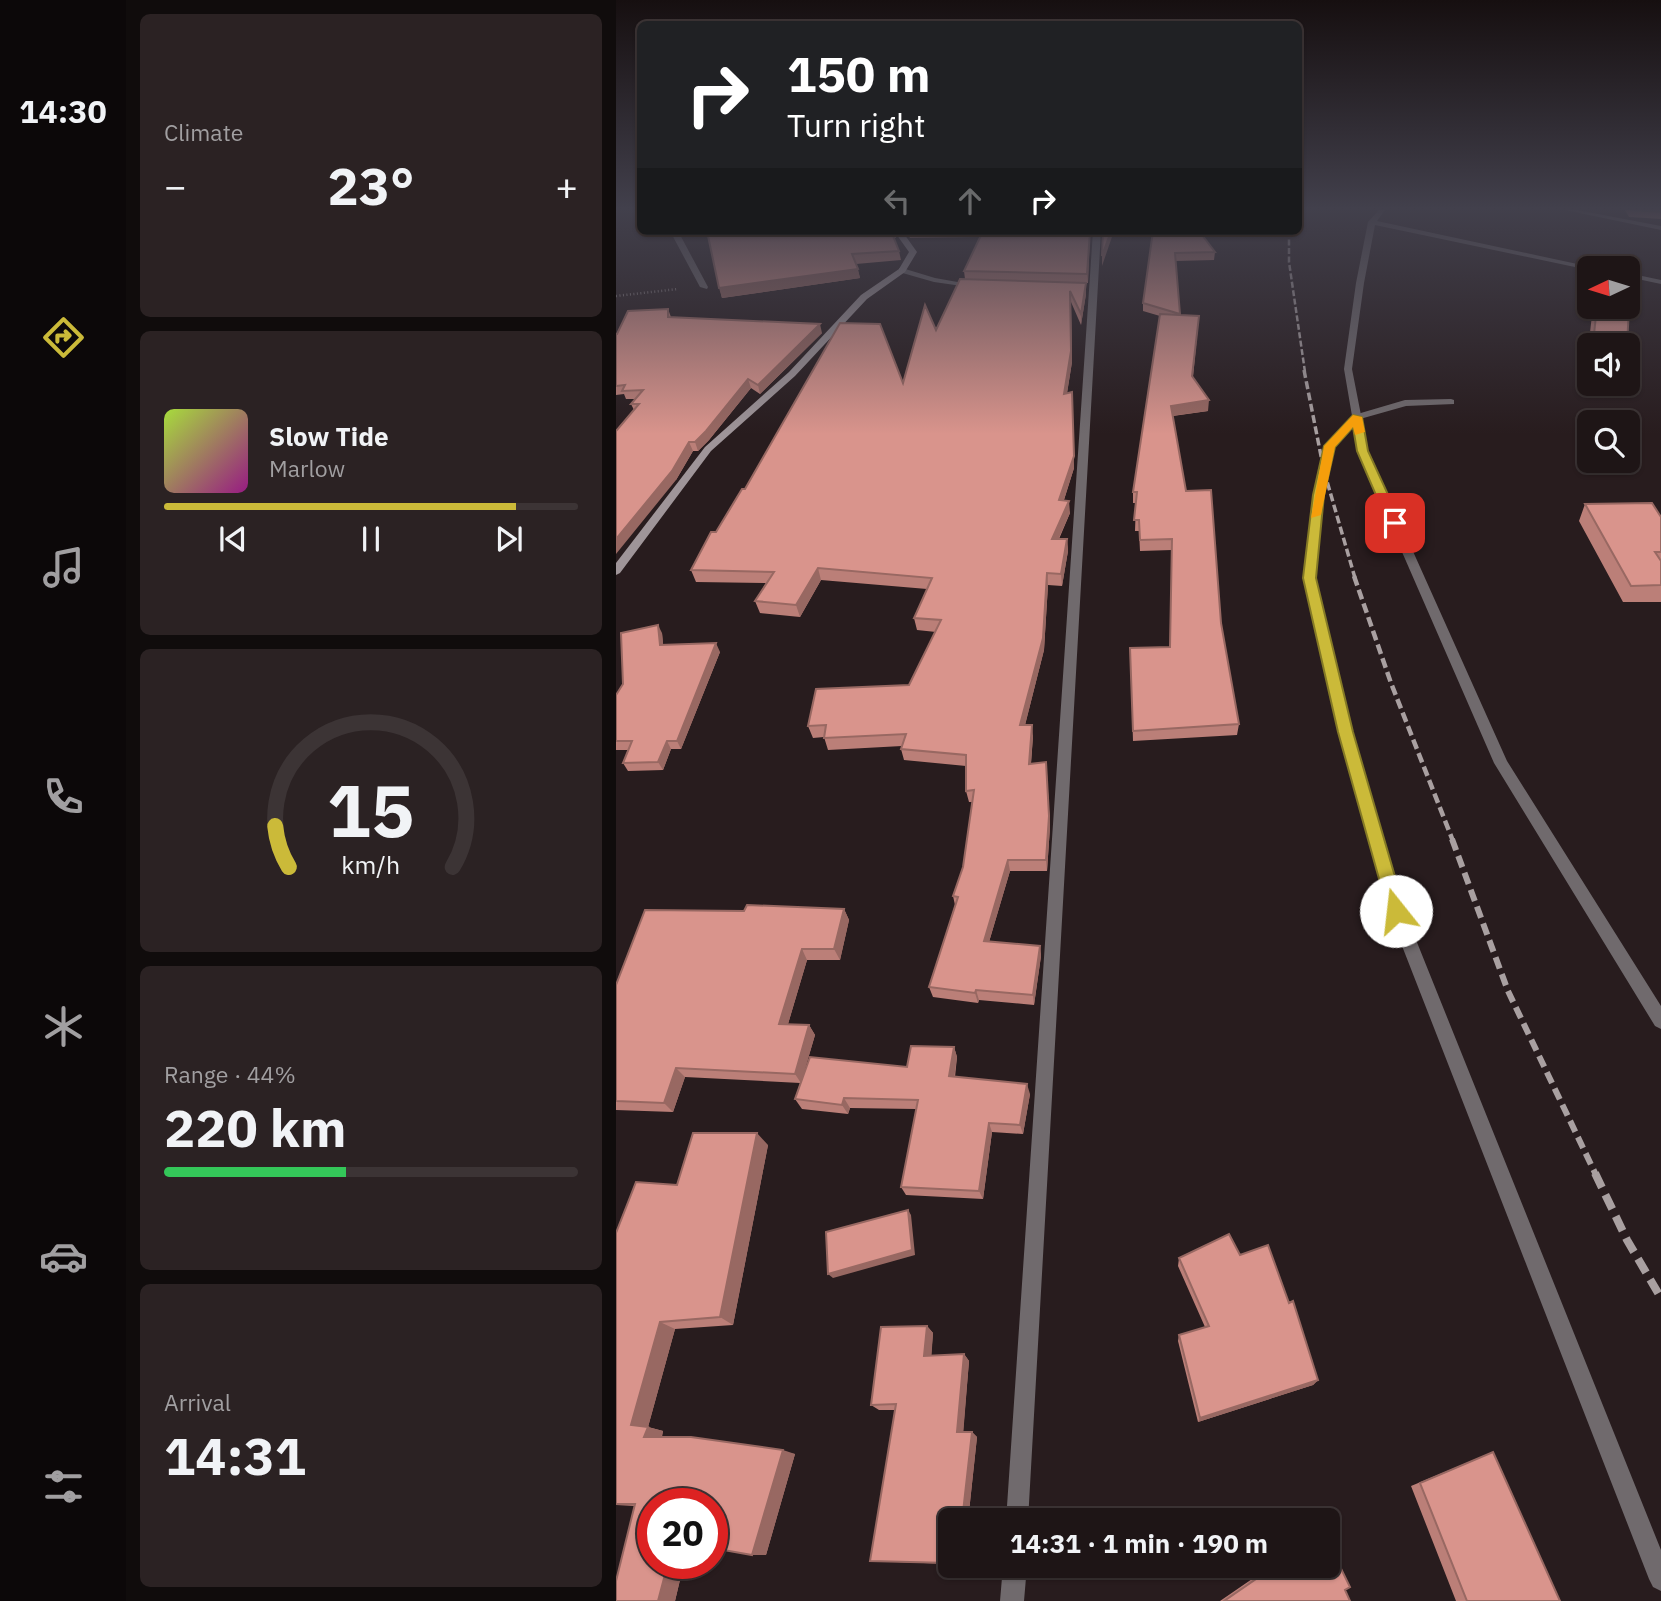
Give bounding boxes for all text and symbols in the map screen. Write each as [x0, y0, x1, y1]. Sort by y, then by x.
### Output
text: 150 m [787, 42, 931, 105]
icon: right [672, 49, 763, 140]
text: 14:30 [19, 90, 107, 132]
text: Turn right [787, 104, 925, 146]
text: Climate [164, 117, 243, 147]
text: 23° [328, 152, 414, 219]
text: − [164, 161, 187, 210]
text: + [555, 161, 578, 210]
icon: left [878, 182, 916, 220]
icon: ahead [951, 182, 989, 220]
icon: right [1024, 182, 1062, 220]
north arrow [1577, 256, 1640, 318]
map controls [1577, 256, 1640, 473]
icon: directions [39, 313, 88, 362]
button: sound [1577, 333, 1640, 396]
button: search [1577, 410, 1640, 473]
text: Slow Tide [269, 419, 389, 453]
text: Marlow [269, 453, 345, 483]
pin [1365, 493, 1425, 553]
icon: arrive [1376, 504, 1414, 542]
icon: previous [214, 520, 252, 558]
icon: pause [352, 520, 390, 558]
icon: next [490, 520, 528, 558]
icon: music [39, 543, 88, 592]
text: 15 [327, 762, 415, 857]
icon: phone [39, 772, 88, 821]
text: km/h [342, 847, 400, 880]
position arrow [1359, 874, 1433, 948]
icon: climate [39, 1002, 88, 1051]
text: Range · 44% [164, 1059, 296, 1089]
text: 220 km [164, 1094, 346, 1161]
icon: car [39, 1232, 88, 1281]
text: Arrival [164, 1387, 231, 1417]
text: 14:31 [164, 1422, 306, 1489]
icon: filters [39, 1462, 88, 1511]
speed limit sign: 20 [637, 1488, 728, 1579]
text: 14:31 · 1 min · 190 m [1010, 1526, 1268, 1560]

